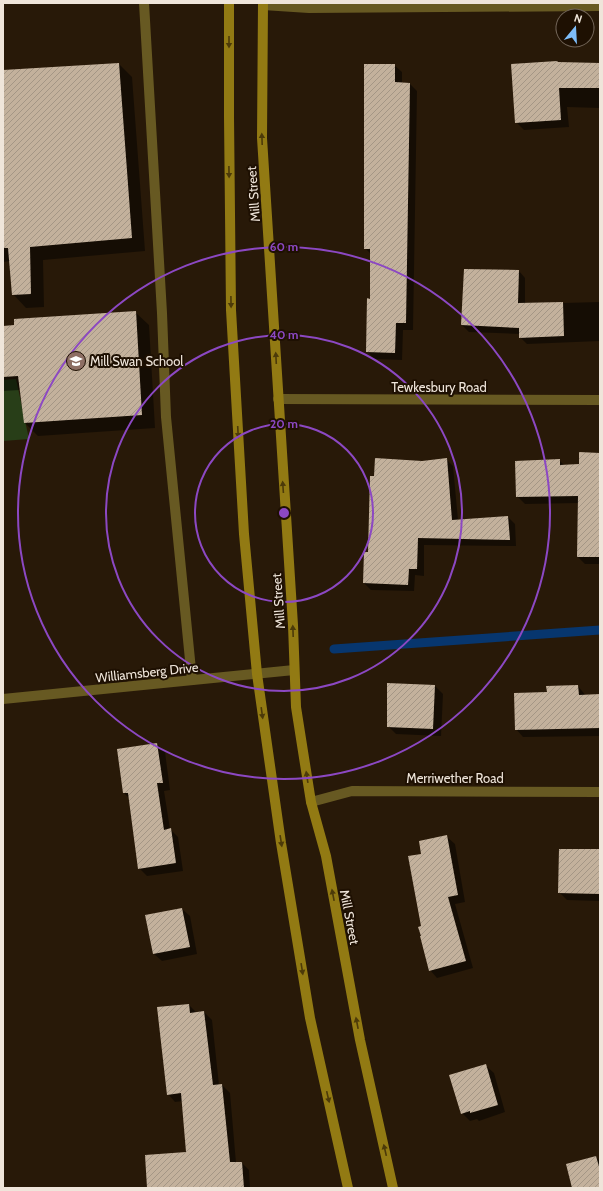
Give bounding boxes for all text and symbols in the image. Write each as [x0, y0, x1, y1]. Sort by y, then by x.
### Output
north arrow [555, 8, 595, 48]
text: N [572, 11, 584, 26]
one-way arrow [226, 36, 232, 49]
one-way arrow [259, 133, 266, 145]
street label: Mill Street [243, 165, 263, 222]
one-way arrow [226, 166, 232, 179]
text: 60 m [270, 239, 298, 254]
one-way arrow [228, 296, 234, 309]
text: 40 m [269, 327, 299, 342]
school or university icon: Mill Swan School [65, 350, 87, 372]
one-way arrow [272, 352, 279, 364]
place label: Mill Swan School [90, 353, 183, 369]
street label: Tewkesbury Road [391, 379, 487, 395]
text: 20 m [270, 416, 298, 431]
one-way arrow [234, 426, 241, 438]
one-way arrow [280, 481, 287, 493]
centre of rings [277, 506, 291, 520]
street label: Mill Street [268, 572, 288, 629]
one-way arrow [289, 625, 296, 637]
street label: Williamsberg Drive [95, 659, 200, 685]
one-way arrow [259, 706, 265, 719]
street label: Merriwether Road [406, 770, 504, 786]
one-way arrow [304, 771, 310, 783]
one-way arrow [278, 835, 284, 847]
street label: Mill Street [337, 888, 363, 946]
one-way arrow [330, 889, 336, 901]
one-way arrow [299, 963, 305, 976]
one-way arrow [354, 1017, 360, 1029]
one-way arrow [325, 1091, 331, 1103]
one-way arrow [381, 1144, 387, 1156]

